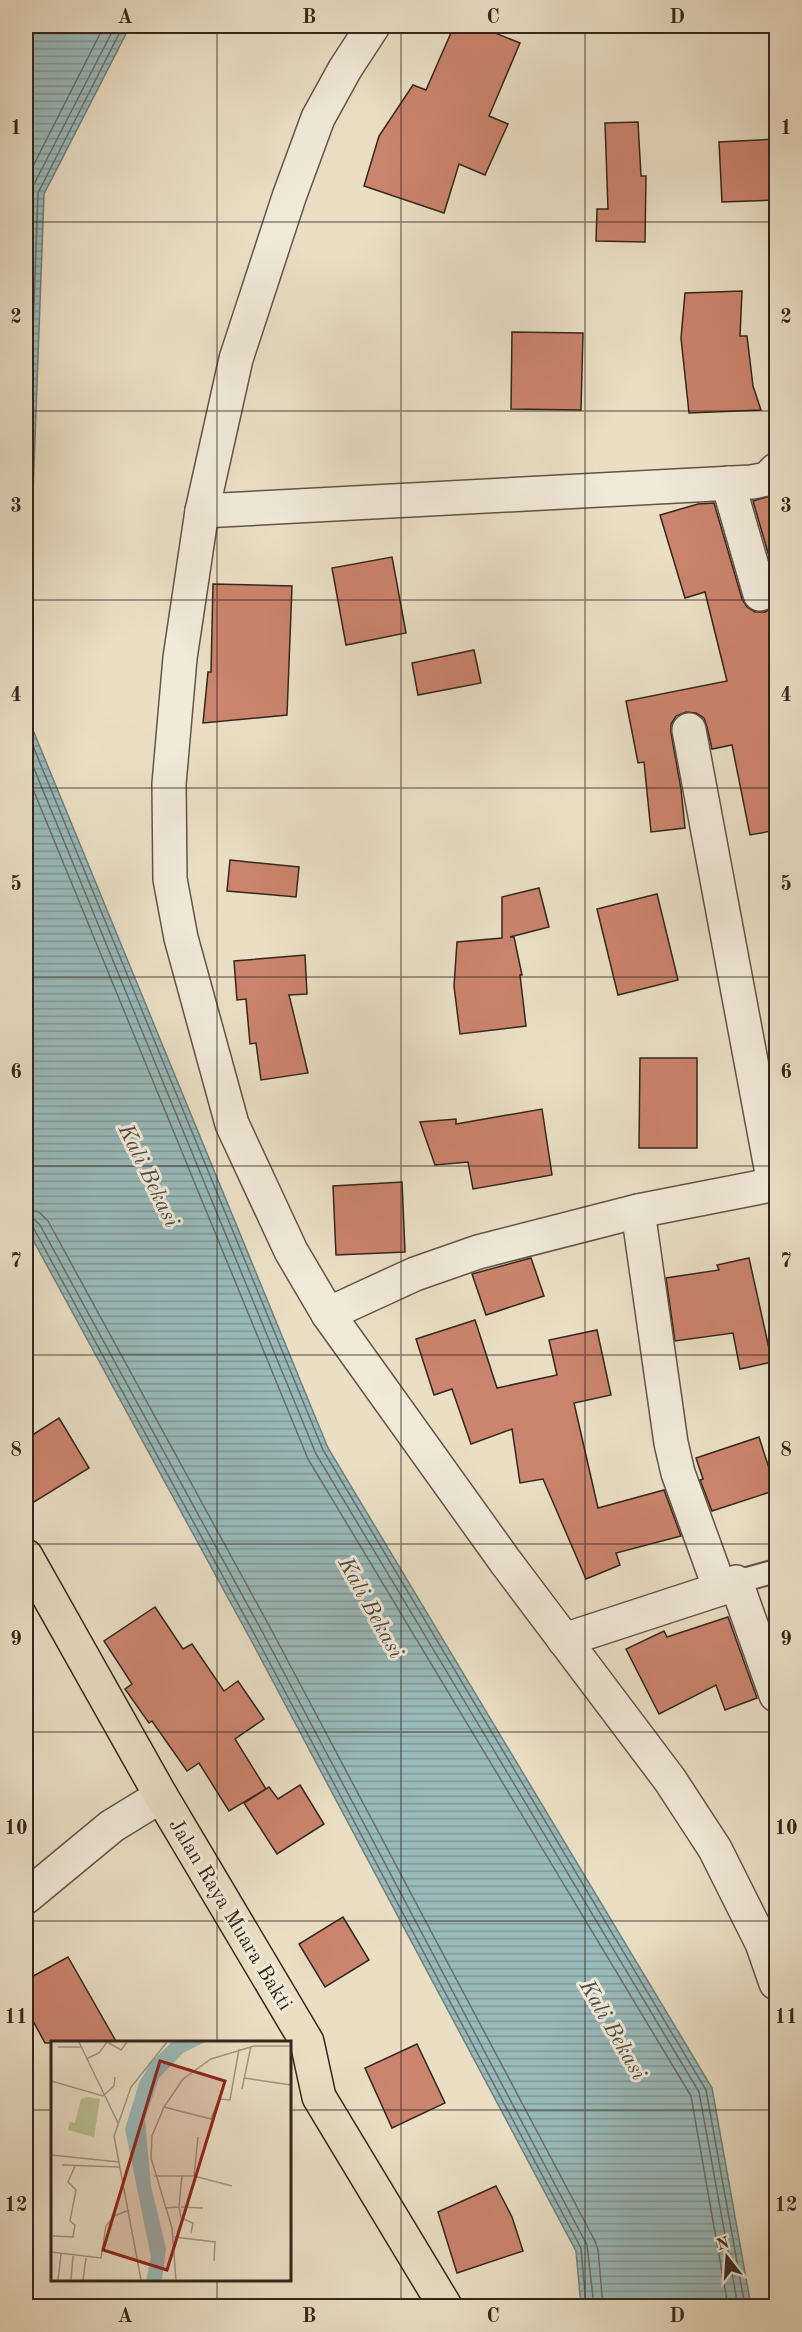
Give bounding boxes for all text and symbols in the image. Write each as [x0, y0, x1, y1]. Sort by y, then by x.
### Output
text: A [117, 8, 133, 28]
text: B [302, 8, 316, 28]
text: C [486, 8, 500, 28]
text: D [669, 8, 685, 28]
text: 1 [10, 119, 22, 139]
text: 1 [780, 119, 792, 139]
text: 2 [10, 308, 22, 328]
text: 2 [780, 308, 792, 328]
text: 3 [10, 497, 22, 517]
text: 3 [780, 497, 792, 517]
text: 4 [10, 686, 22, 706]
text: 4 [780, 686, 792, 706]
text: 5 [10, 874, 22, 895]
text: 5 [780, 874, 792, 895]
text: 6 [10, 1063, 22, 1083]
text: 6 [780, 1063, 792, 1083]
water label: Kali Bekasi [113, 1120, 183, 1231]
text: 7 [10, 1252, 22, 1272]
text: 7 [780, 1252, 792, 1272]
text: 8 [10, 1441, 22, 1461]
text: 8 [780, 1441, 792, 1461]
water label: Kali Bekasi [333, 1553, 407, 1663]
text: 9 [10, 1630, 22, 1650]
text: 9 [780, 1630, 792, 1650]
street label: Jalan Raya Muara Bakti [164, 1815, 295, 2014]
text: 10 [4, 1819, 28, 1839]
text: 10 [774, 1819, 798, 1839]
water label: Kali Bekasi [574, 1975, 650, 2084]
text: 11 [4, 2008, 28, 2028]
text: 11 [774, 2008, 798, 2028]
inset map [51, 2041, 291, 2281]
text: 12 [4, 2196, 28, 2216]
text: 12 [774, 2196, 798, 2216]
north arrow [697, 2227, 757, 2287]
text: N [715, 2235, 732, 2254]
text: A [117, 2307, 133, 2327]
text: B [302, 2307, 316, 2327]
text: C [486, 2307, 500, 2327]
text: D [669, 2307, 685, 2327]

